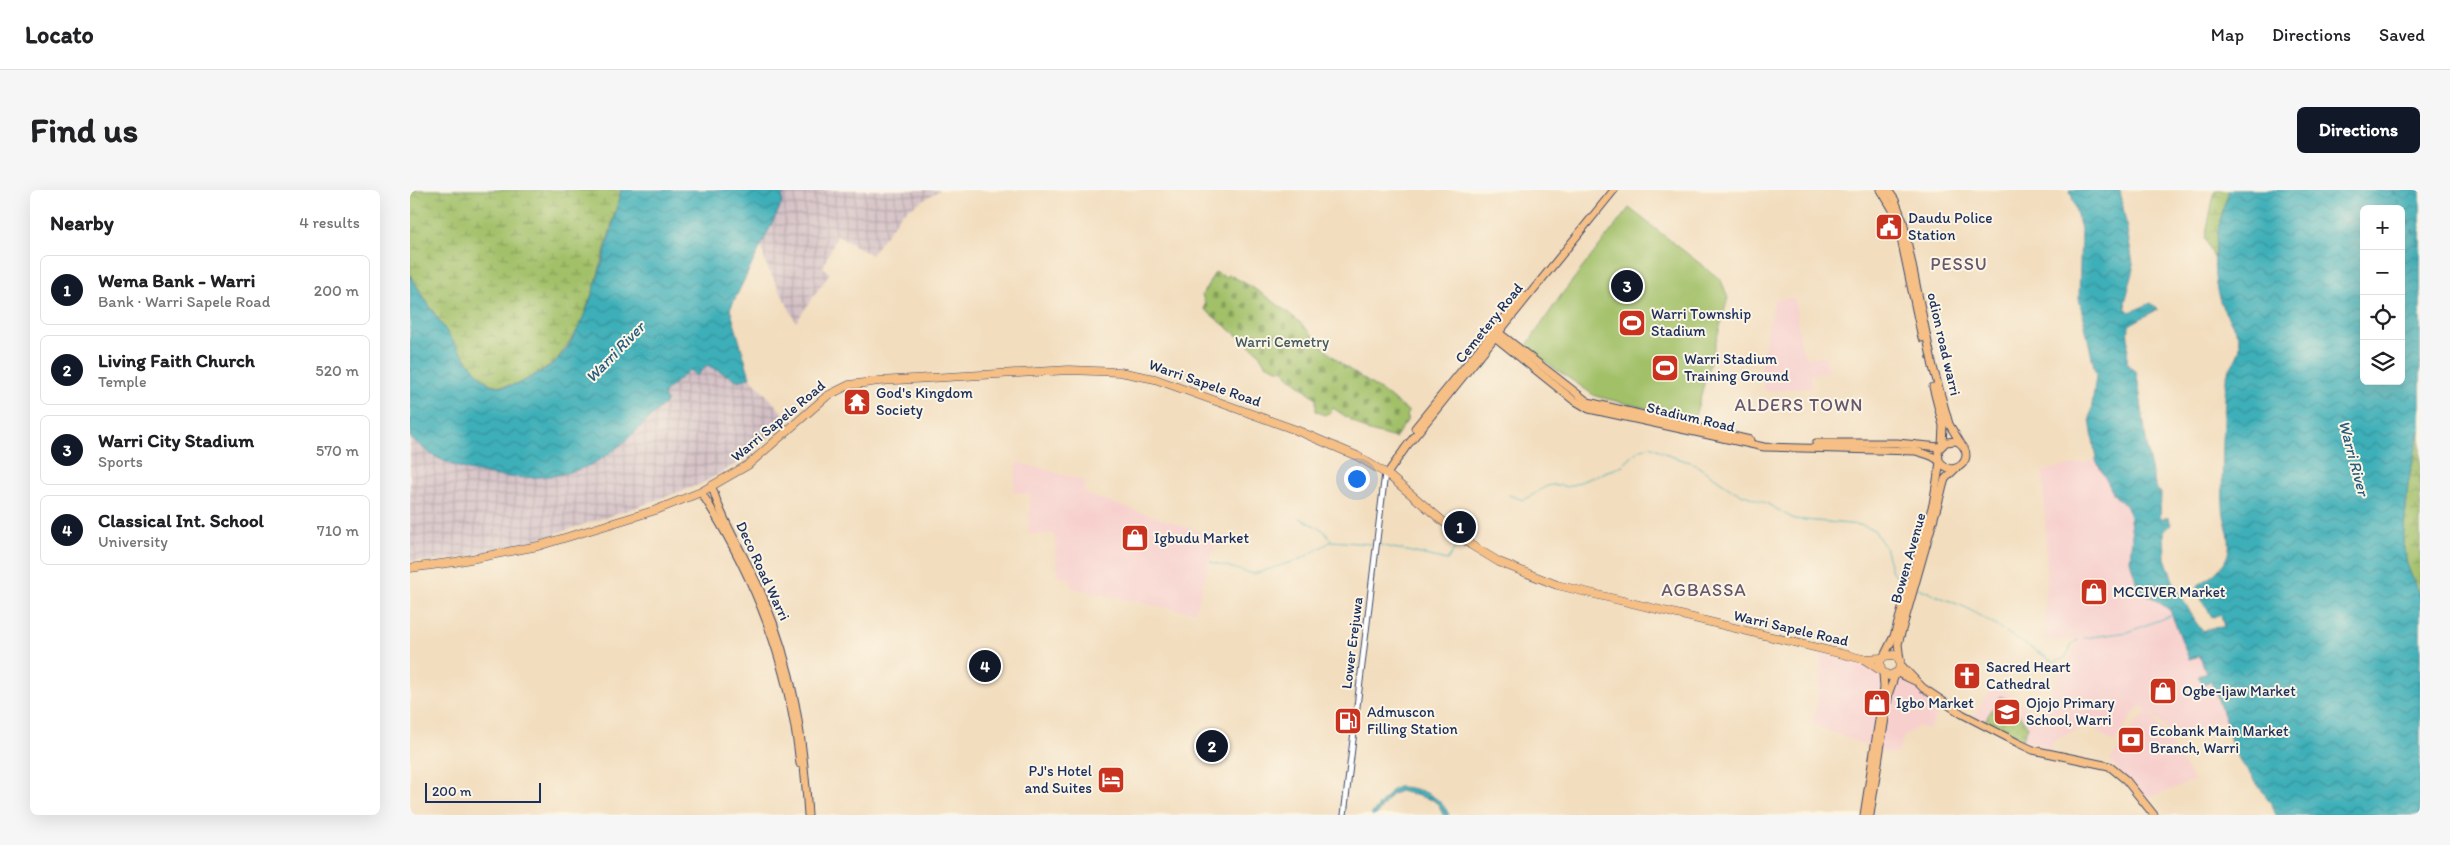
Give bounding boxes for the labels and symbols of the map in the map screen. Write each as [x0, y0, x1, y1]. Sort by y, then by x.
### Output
place label: Daudu Police Station [1908, 209, 1993, 244]
public building icon: Daudu Police Station [1874, 212, 1904, 242]
district label: PESSU [1930, 253, 1988, 275]
pin: 3 [1611, 267, 1643, 305]
street label: Cemetery Road [1451, 279, 1527, 367]
street label: odion road warri [1923, 291, 1965, 397]
place label: Warri Township Stadium [1651, 305, 1751, 340]
sports icon: Warri Township Stadium [1617, 308, 1647, 338]
water label: Warri River [581, 317, 650, 386]
park label: Warri Cemetry [1235, 333, 1329, 351]
place label: Warri Stadium Training Ground [1684, 350, 1790, 385]
sports icon: Warri Stadium Training Ground [1650, 353, 1680, 383]
street label: Warri Sapele Road [1147, 355, 1263, 411]
street label: Warri Sapele Road [727, 376, 829, 466]
place label: God's Kingdom Society [876, 384, 973, 419]
temple icon: God's Kingdom Society [842, 387, 872, 417]
district label: ALDERS TOWN [1735, 394, 1863, 416]
street label: Stadium Road [1645, 398, 1738, 436]
water label: Warri River [2335, 418, 2374, 499]
your location [1344, 466, 1370, 492]
pin: 1 [1444, 508, 1476, 546]
street label: Bowen Avenue [1886, 510, 1930, 606]
street label: Deco Road Warri [732, 519, 794, 623]
shop icon: Igbudu Market [1120, 523, 1150, 553]
place label: Igbudu Market [1154, 529, 1249, 547]
shop icon: MCCIVER Market [2079, 577, 2109, 607]
district label: AGBASSA [1661, 579, 1747, 601]
place label: MCCIVER Market [2113, 583, 2226, 601]
street label: Lower Erejuwa [1337, 595, 1367, 690]
street label: Warri Sapele Road [1732, 606, 1850, 650]
pin: 4 [969, 647, 1001, 685]
place label: Sacred Heart Cathedral [1986, 658, 2071, 693]
church icon: Sacred Heart Cathedral [1952, 661, 1982, 691]
shop icon: Ogbe-Ijaw Market [2148, 676, 2178, 706]
place label: Ogbe-Ijaw Market [2182, 682, 2296, 700]
shop icon: Igbo Market [1862, 688, 1892, 718]
place label: Igbo Market [1896, 694, 1974, 712]
place label: Ojojo Primary School, Warri [2026, 694, 2114, 729]
school or university icon: Ojojo Primary School, Warri [1992, 697, 2022, 727]
place label: Admuscon Filling Station [1367, 703, 1458, 738]
fuel station icon: Admuscon Filling Station [1333, 706, 1363, 736]
place label: Ecobank Main Market Branch, Warri [2150, 722, 2289, 757]
bank icon: Ecobank Main Market Branch, Warri [2116, 725, 2146, 755]
pin: 2 [1196, 727, 1228, 765]
place label: PJ's Hotel and Suites [1024, 762, 1093, 797]
hotel icon: PJ's Hotel and Suites [1096, 765, 1126, 795]
scale bar [425, 780, 541, 803]

